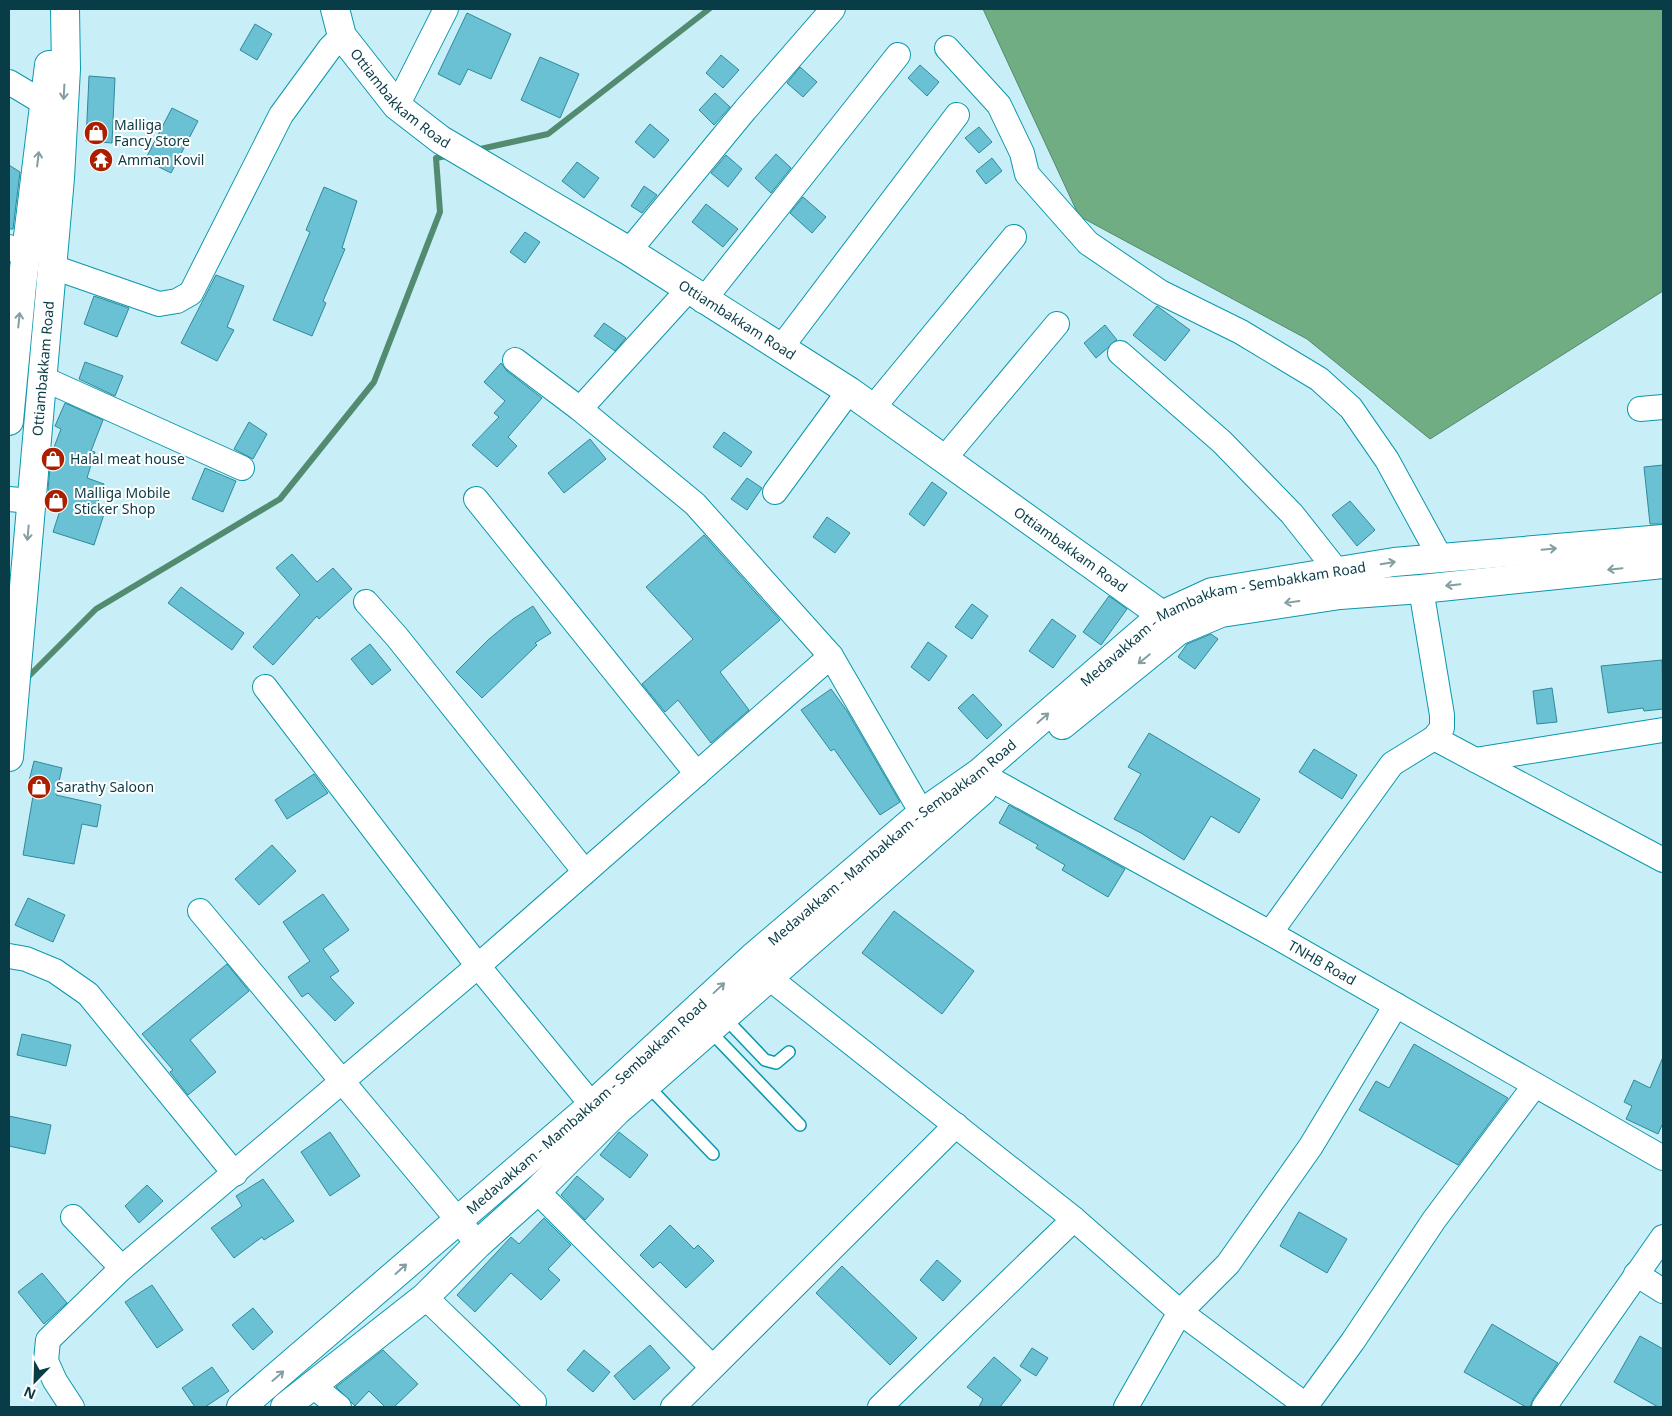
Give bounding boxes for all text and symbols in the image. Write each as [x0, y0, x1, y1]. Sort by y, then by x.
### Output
street label: Ottiambakkam Road [346, 44, 454, 152]
one-way arrow [60, 84, 69, 100]
place label: Malliga Fancy Store [114, 115, 190, 150]
shop icon: Malliga Fancy Store [83, 120, 109, 146]
temple icon: Amman Kovil [88, 147, 114, 173]
place label: Amman Kovil [118, 150, 204, 169]
one-way arrow [33, 151, 43, 167]
street label: Ottiambakkam Road [675, 275, 800, 364]
street label: Ottiambakkam Road [27, 300, 58, 437]
one-way arrow [14, 312, 23, 328]
shop icon: Halal meat house [40, 446, 66, 472]
place label: Halal meat house [70, 449, 185, 468]
place label: Malliga Mobile Sticker Shop [74, 483, 170, 518]
shop icon: Malliga Mobile Sticker Shop [43, 488, 69, 514]
street label: Ottiambakkam Road [1010, 502, 1131, 596]
one-way arrow [23, 525, 33, 541]
one-way arrow [1541, 544, 1557, 554]
street label: Medavakkam - Mambakkam - Sembakkam Road [1076, 557, 1367, 691]
one-way arrow [1379, 558, 1395, 568]
one-way arrow [1607, 564, 1623, 574]
one-way arrow [1445, 580, 1461, 590]
one-way arrow [1284, 597, 1300, 607]
one-way arrow [1137, 654, 1150, 665]
one-way arrow [1037, 712, 1050, 724]
street label: Medavakkam - Mambakkam - Sembakkam Road [764, 735, 1020, 950]
shop icon: Sarathy Saloon [26, 774, 52, 800]
place label: Sarathy Saloon [56, 777, 154, 796]
street label: TNHB Road [1285, 935, 1360, 989]
one-way arrow [713, 982, 726, 994]
street label: Medavakkam - Mambakkam - Sembakkam Road [462, 994, 711, 1218]
one-way arrow [394, 1263, 407, 1275]
north arrow [10, 1356, 60, 1406]
one-way arrow [272, 1370, 285, 1382]
text: N [21, 1382, 39, 1404]

